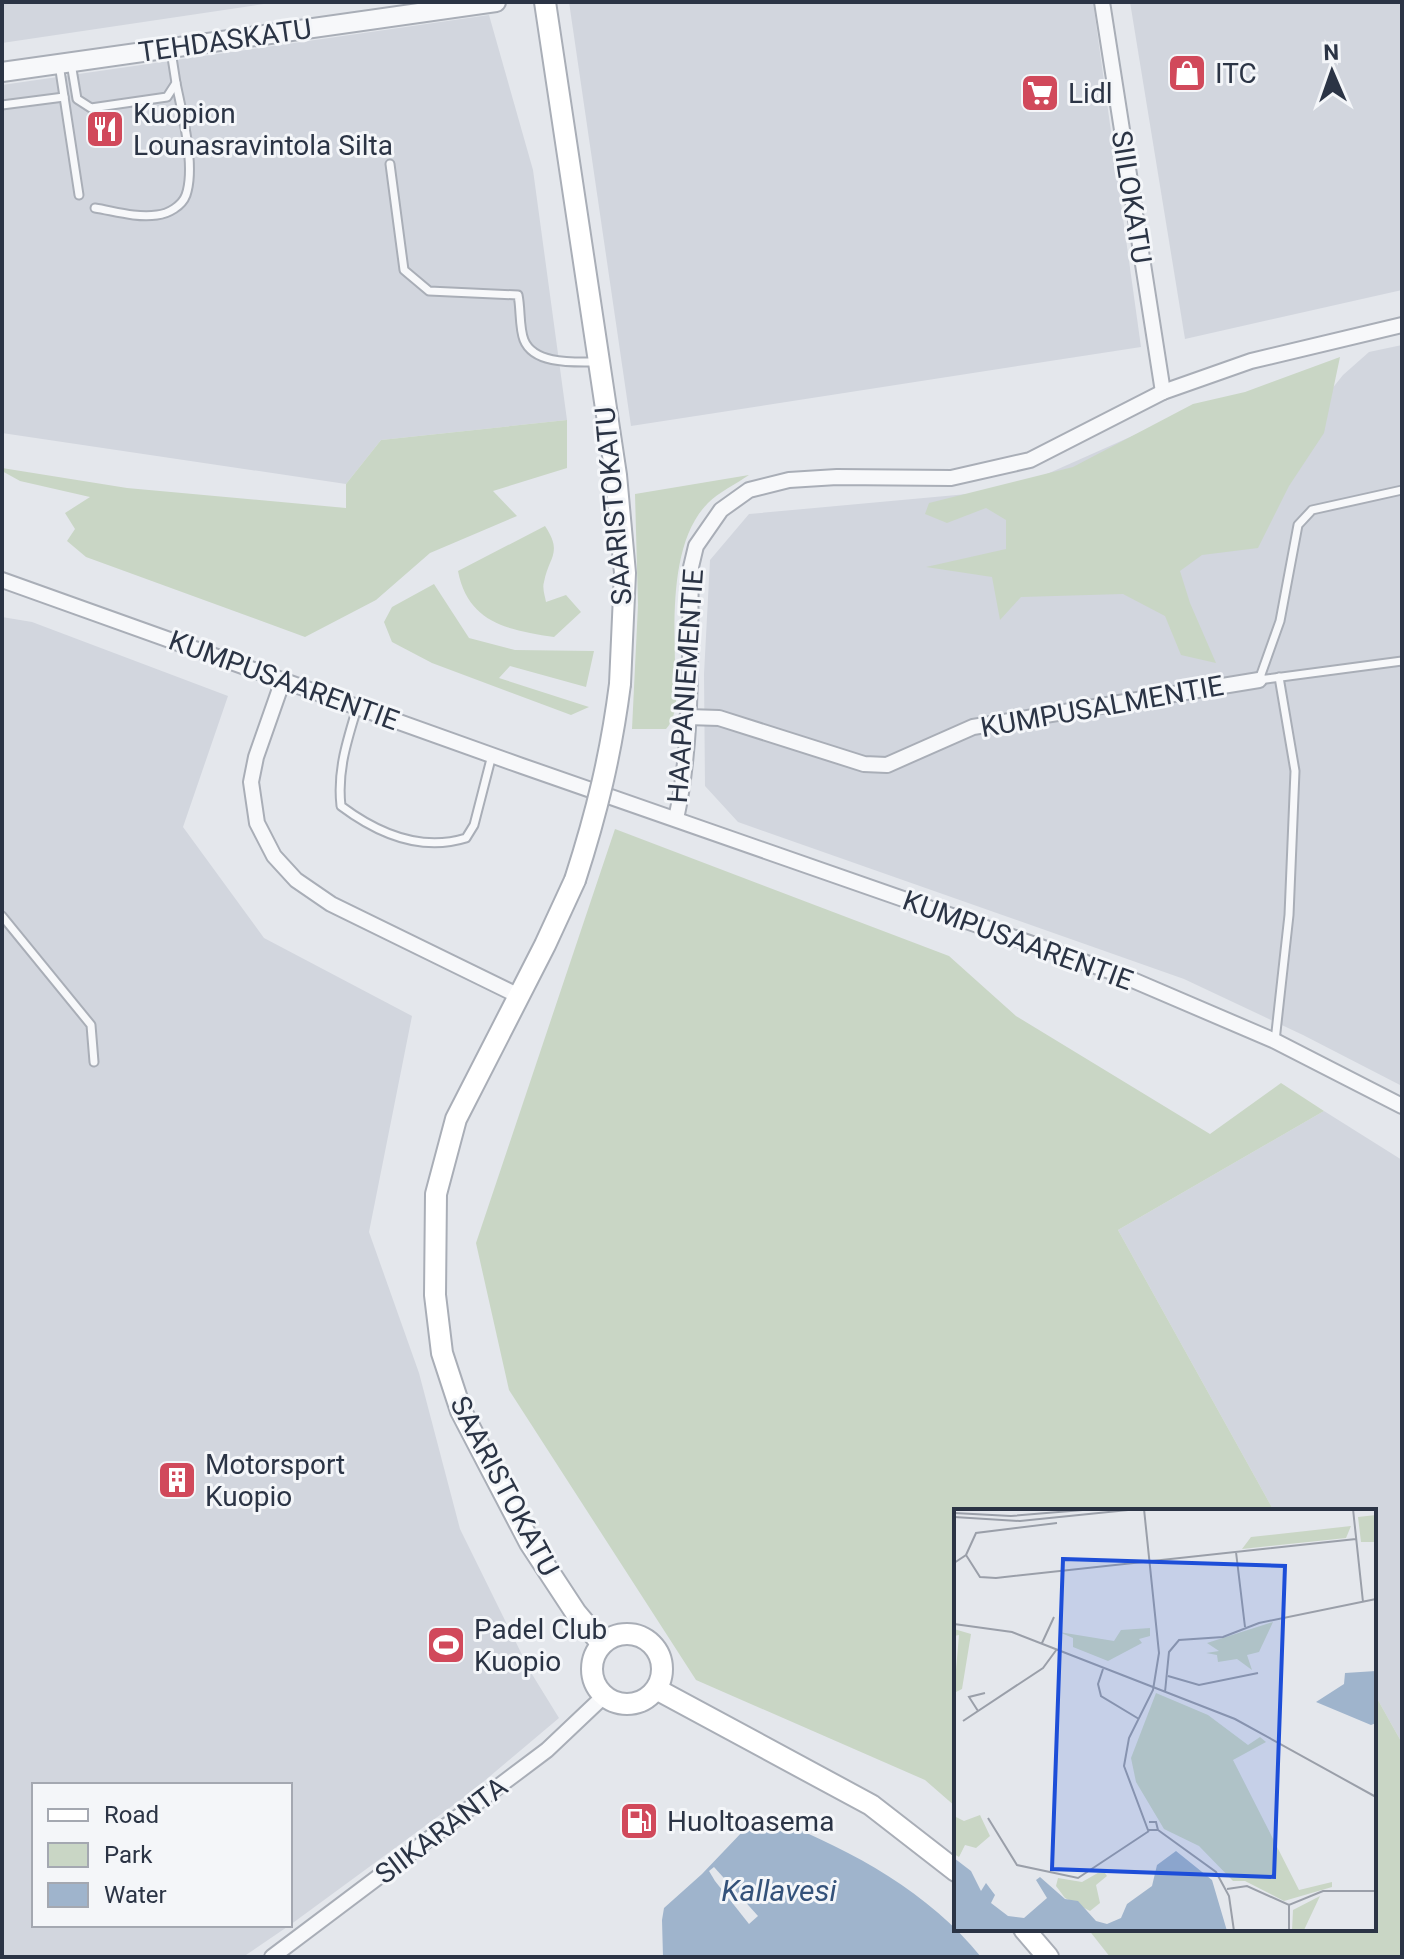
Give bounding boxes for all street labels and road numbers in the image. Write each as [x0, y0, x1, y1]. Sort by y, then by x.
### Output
street label: TEHDASKATU [136, 12, 314, 69]
street label: SIILOKATU [1105, 128, 1158, 266]
street label: SAARISTOKATU [588, 405, 639, 607]
street label: HAAPANIEMENTIE [661, 568, 710, 804]
street label: KUMPUSAARENTIE [164, 624, 403, 737]
street label: KUMPUSALMENTIE [978, 669, 1226, 744]
street label: KUMPUSAARENTIE [898, 884, 1137, 997]
street label: SAARISTOKATU [443, 1391, 566, 1582]
street label: SIIKARANTA [369, 1770, 514, 1891]

